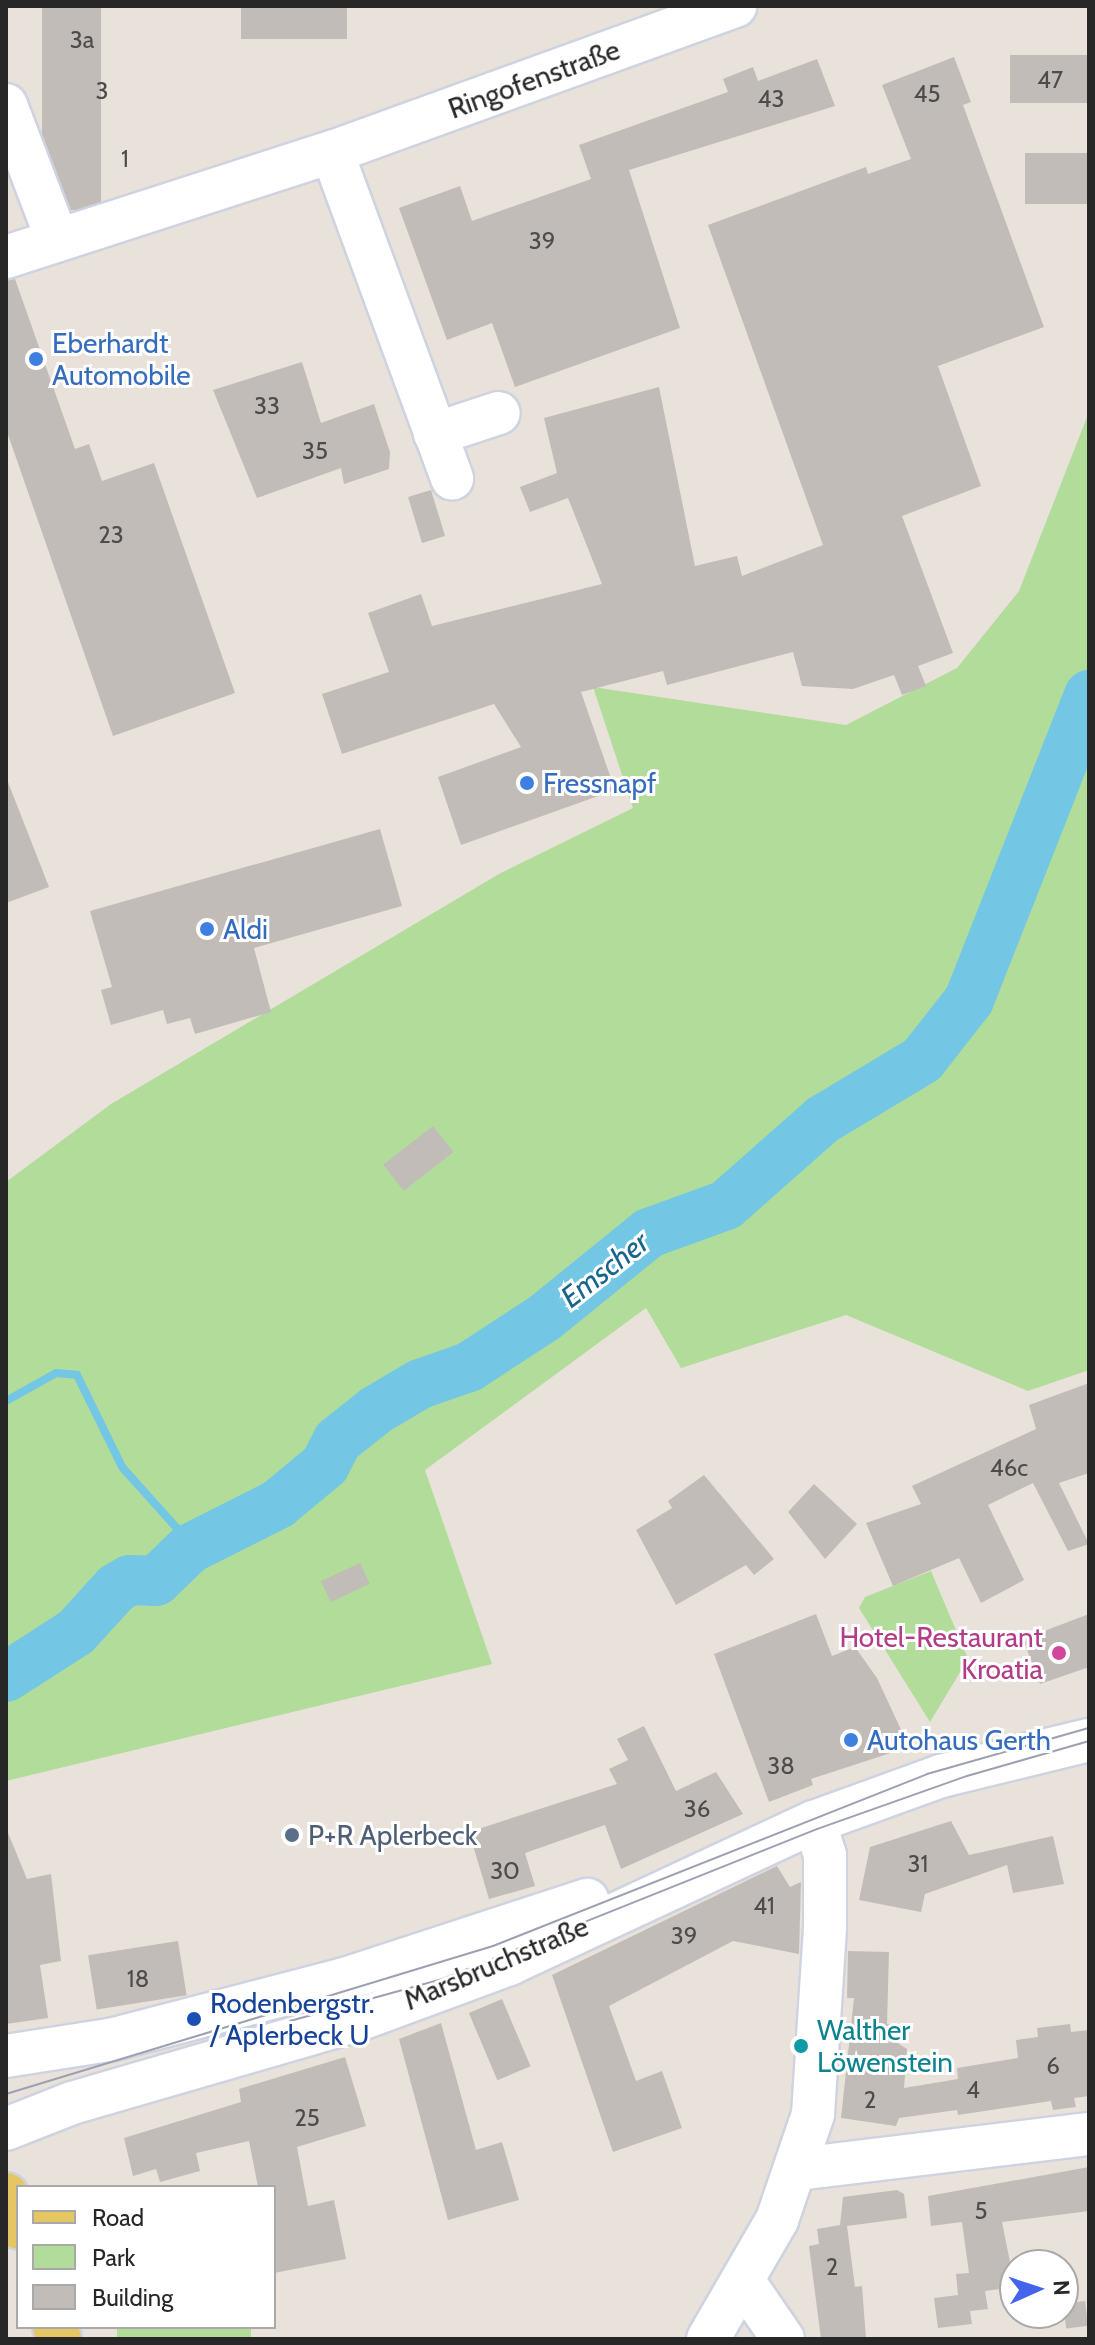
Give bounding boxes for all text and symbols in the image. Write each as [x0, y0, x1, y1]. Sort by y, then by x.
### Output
house number: 3a [70, 26, 94, 54]
street label: Ringofenstraße [444, 32, 624, 126]
house number: 47 [1037, 66, 1063, 94]
house number: 3 [96, 77, 108, 105]
house number: 45 [914, 80, 940, 108]
house number: 43 [758, 85, 784, 113]
house number: 1 [121, 145, 129, 173]
house number: 39 [529, 227, 555, 255]
place label: Eberhardt Automobile [52, 326, 191, 392]
marker: Eberhardt Automobile [27, 350, 45, 368]
house number: 33 [254, 392, 280, 420]
house number: 35 [302, 437, 328, 465]
house number: 23 [98, 521, 124, 549]
place label: Fressnapf [543, 766, 656, 800]
marker: Fressnapf [518, 774, 536, 792]
place label: Aldi [223, 912, 268, 946]
marker: Aldi [198, 920, 216, 938]
water label: Emscher [554, 1224, 656, 1316]
house number: 46c [990, 1454, 1028, 1482]
place label: Hotel-Restaurant Kroatia [839, 1620, 1043, 1686]
marker: Hotel-Restaurant Kroatia [1050, 1644, 1068, 1662]
place label: Autohaus Gerth [867, 1723, 1051, 1757]
marker: Autohaus Gerth [842, 1731, 860, 1749]
house number: 38 [767, 1752, 795, 1780]
house number: 36 [684, 1795, 710, 1823]
place label: P+R Aplerbeck [308, 1818, 477, 1852]
marker: P+R Aplerbeck [283, 1826, 301, 1844]
house number: 31 [908, 1850, 928, 1878]
house number: 30 [490, 1857, 520, 1885]
house number: 41 [753, 1892, 775, 1920]
street label: Marsbruchstraße [399, 1909, 593, 2017]
house number: 39 [671, 1922, 697, 1950]
house number: 18 [127, 1965, 149, 1993]
place label: Rodenbergstr. / Aplerbeck U [210, 1986, 375, 2052]
marker: Rodenbergstr. / Aplerbeck U [185, 2010, 203, 2028]
place label: Walther Löwenstein [817, 2013, 953, 2079]
marker: Walther Löwenstein [792, 2037, 810, 2055]
house number: 6 [1046, 2052, 1060, 2080]
house number: 4 [966, 2076, 980, 2104]
house number: 2 [864, 2086, 876, 2114]
house number: 25 [294, 2104, 320, 2132]
legend [16, 2185, 276, 2329]
house number: 5 [975, 2197, 987, 2225]
text: Road [92, 2203, 144, 2232]
text: Park [92, 2243, 135, 2272]
north arrow [999, 2249, 1079, 2329]
house number: 2 [826, 2253, 838, 2281]
text: N [1048, 2279, 1075, 2296]
text: Building [92, 2283, 173, 2312]

